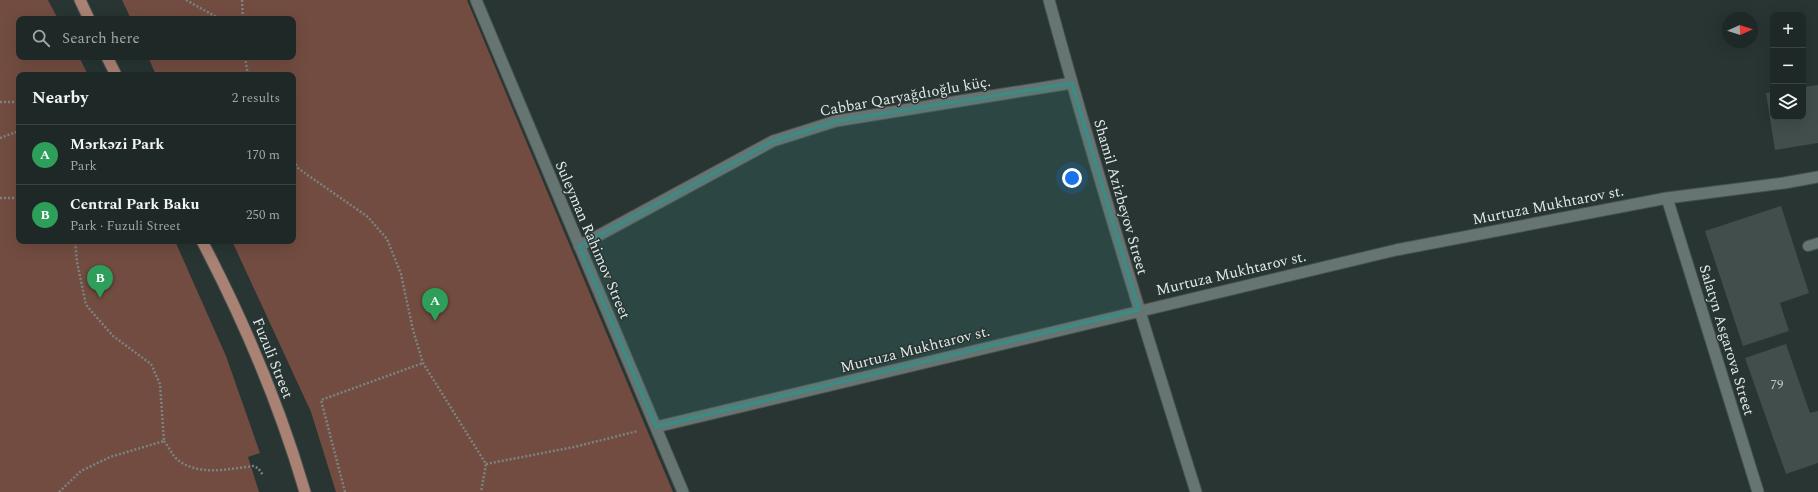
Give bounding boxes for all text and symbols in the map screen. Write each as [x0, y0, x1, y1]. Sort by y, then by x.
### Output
north arrow [1722, 12, 1758, 48]
map controls [1770, 12, 1806, 120]
button: + [1770, 12, 1806, 48]
search box [16, 16, 296, 60]
icon: search [30, 27, 52, 49]
text: Search here [62, 27, 140, 50]
button: − [1770, 48, 1806, 84]
street label: Cabbar Qaryağdıoğlu küç. [818, 70, 992, 123]
button: layers [1770, 84, 1806, 120]
text: Nearby [32, 85, 88, 111]
text: 2 results [232, 88, 280, 108]
street label: Shamil Azizbeyov Street [1087, 117, 1154, 278]
text: Mərkəzi Park [70, 133, 164, 156]
text: A [40, 145, 50, 165]
text: 170 m [246, 145, 280, 165]
text: Park [70, 156, 97, 176]
street label: Suleyman Rahimov Street [549, 158, 636, 323]
your location [1062, 168, 1082, 188]
street label: Murtuza Mukhtarov st. [1471, 180, 1626, 231]
text: Central Park Baku [70, 193, 199, 216]
text: B [40, 205, 50, 225]
text: 250 m [246, 205, 280, 225]
text: Park · Fuzuli Street [70, 216, 181, 236]
street label: Murtuza Mukhtarov st. [1154, 245, 1309, 302]
street label: Salatyn Asgarova Street [1693, 262, 1760, 418]
pin: B [87, 265, 113, 298]
pin: A [422, 288, 448, 321]
street label: Fuzuli Street [246, 314, 299, 402]
street label: Murtuza Mukhtarov st. [838, 320, 992, 379]
house number: 79 [1771, 375, 1784, 395]

